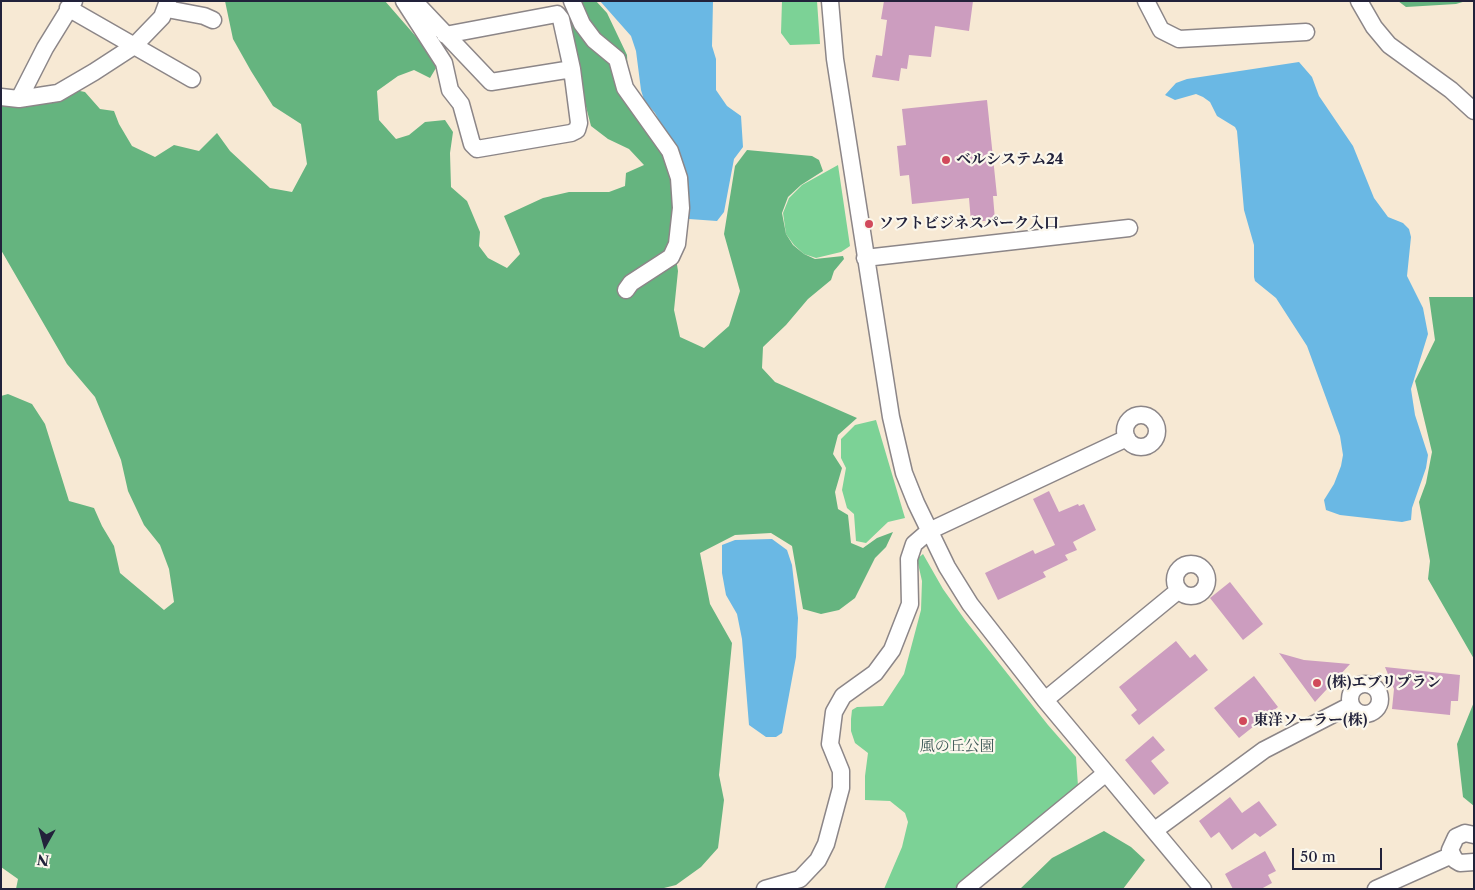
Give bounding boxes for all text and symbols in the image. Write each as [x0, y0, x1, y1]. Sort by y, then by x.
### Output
place label: ベルシステム24 [956, 151, 1064, 169]
marker: ベルシステム24 [940, 154, 952, 166]
place label: ソフトビジネスパーク入口 [879, 215, 1059, 233]
marker: ソフトビジネスパーク入口 [863, 218, 875, 230]
place label: (株)エブリプラン [1327, 674, 1441, 692]
marker: (株)エブリプラン [1311, 677, 1323, 689]
place label: 東洋ソーラー(株) [1253, 712, 1367, 730]
marker: 東洋ソーラー(株) [1237, 715, 1249, 727]
park label: 風の丘公園 [920, 738, 994, 756]
north arrow [20, 820, 70, 870]
scale bar [1295, 838, 1385, 870]
text: 50 m [1300, 847, 1336, 866]
text: N [36, 850, 50, 870]

